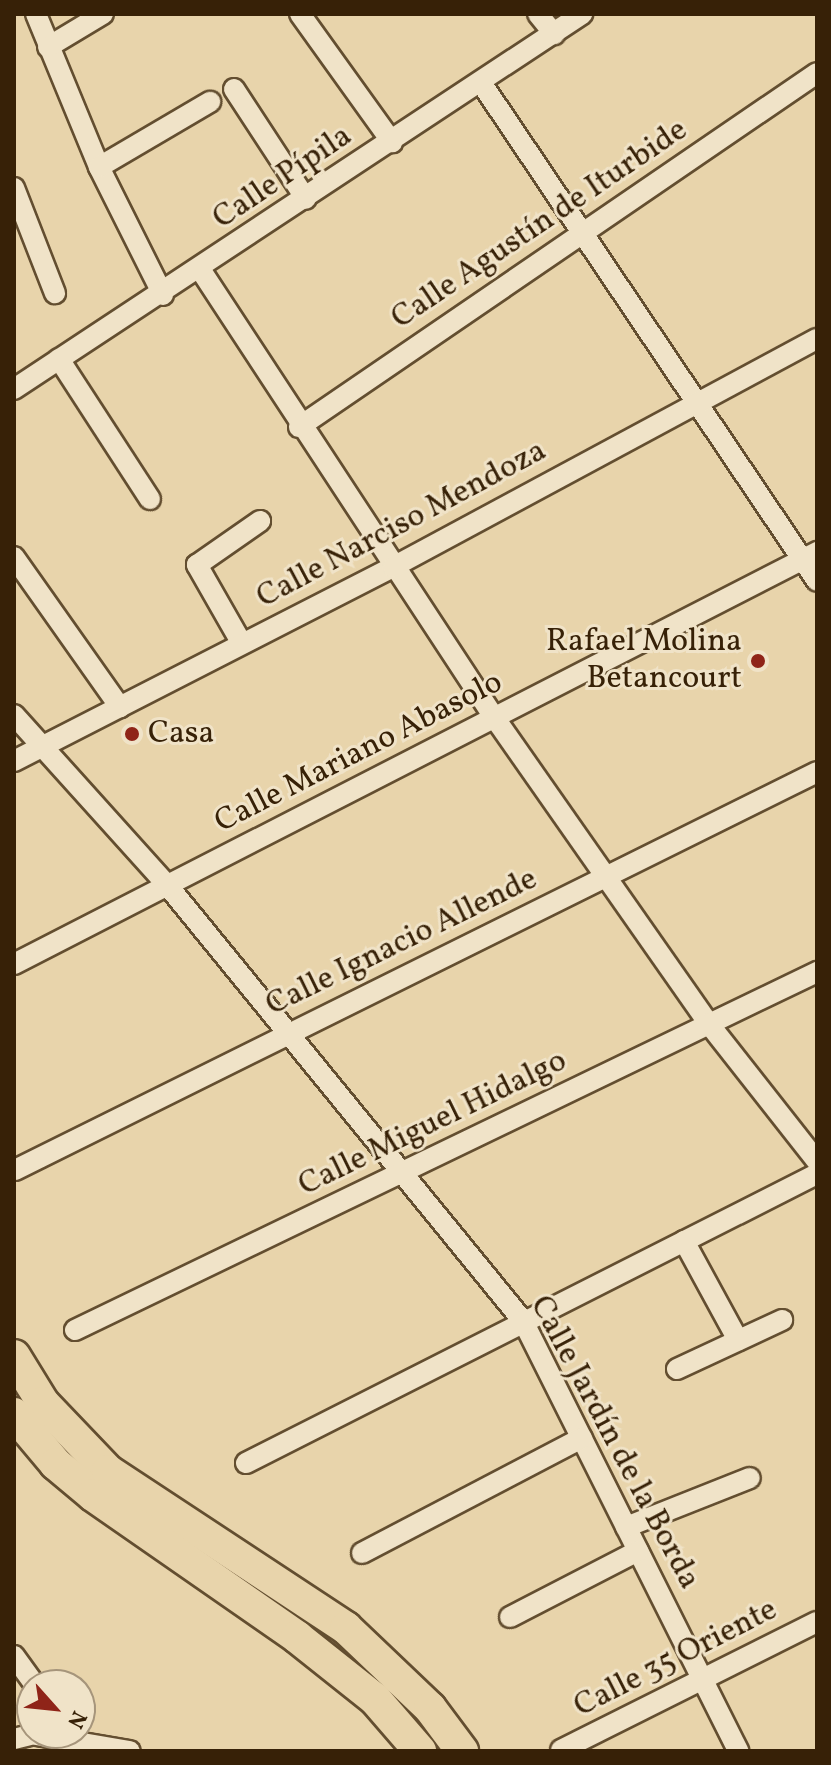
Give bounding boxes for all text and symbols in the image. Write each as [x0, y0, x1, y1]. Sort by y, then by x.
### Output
street label: Calle Agustín de Iturbide [385, 112, 695, 338]
street label: Calle Pípila [206, 118, 360, 238]
street label: Calle Narciso Mendoza [251, 432, 553, 618]
place label: Rafael Molina Betancourt [546, 624, 742, 699]
marker: Rafael Molina Betancourt [749, 652, 767, 670]
street label: Calle Mariano Abasolo [209, 664, 509, 842]
place label: Casa [148, 715, 214, 753]
marker: Casa [123, 725, 141, 743]
street label: Calle Ignacio Allende [260, 861, 544, 1025]
street label: Calle Miguel Hidalgo [293, 1042, 573, 1206]
street label: Calle Jardín de la Borda [520, 1290, 708, 1596]
street label: Calle 35 Oriente [568, 1591, 784, 1727]
north arrow [16, 1669, 96, 1749]
text: N [59, 1705, 93, 1733]

